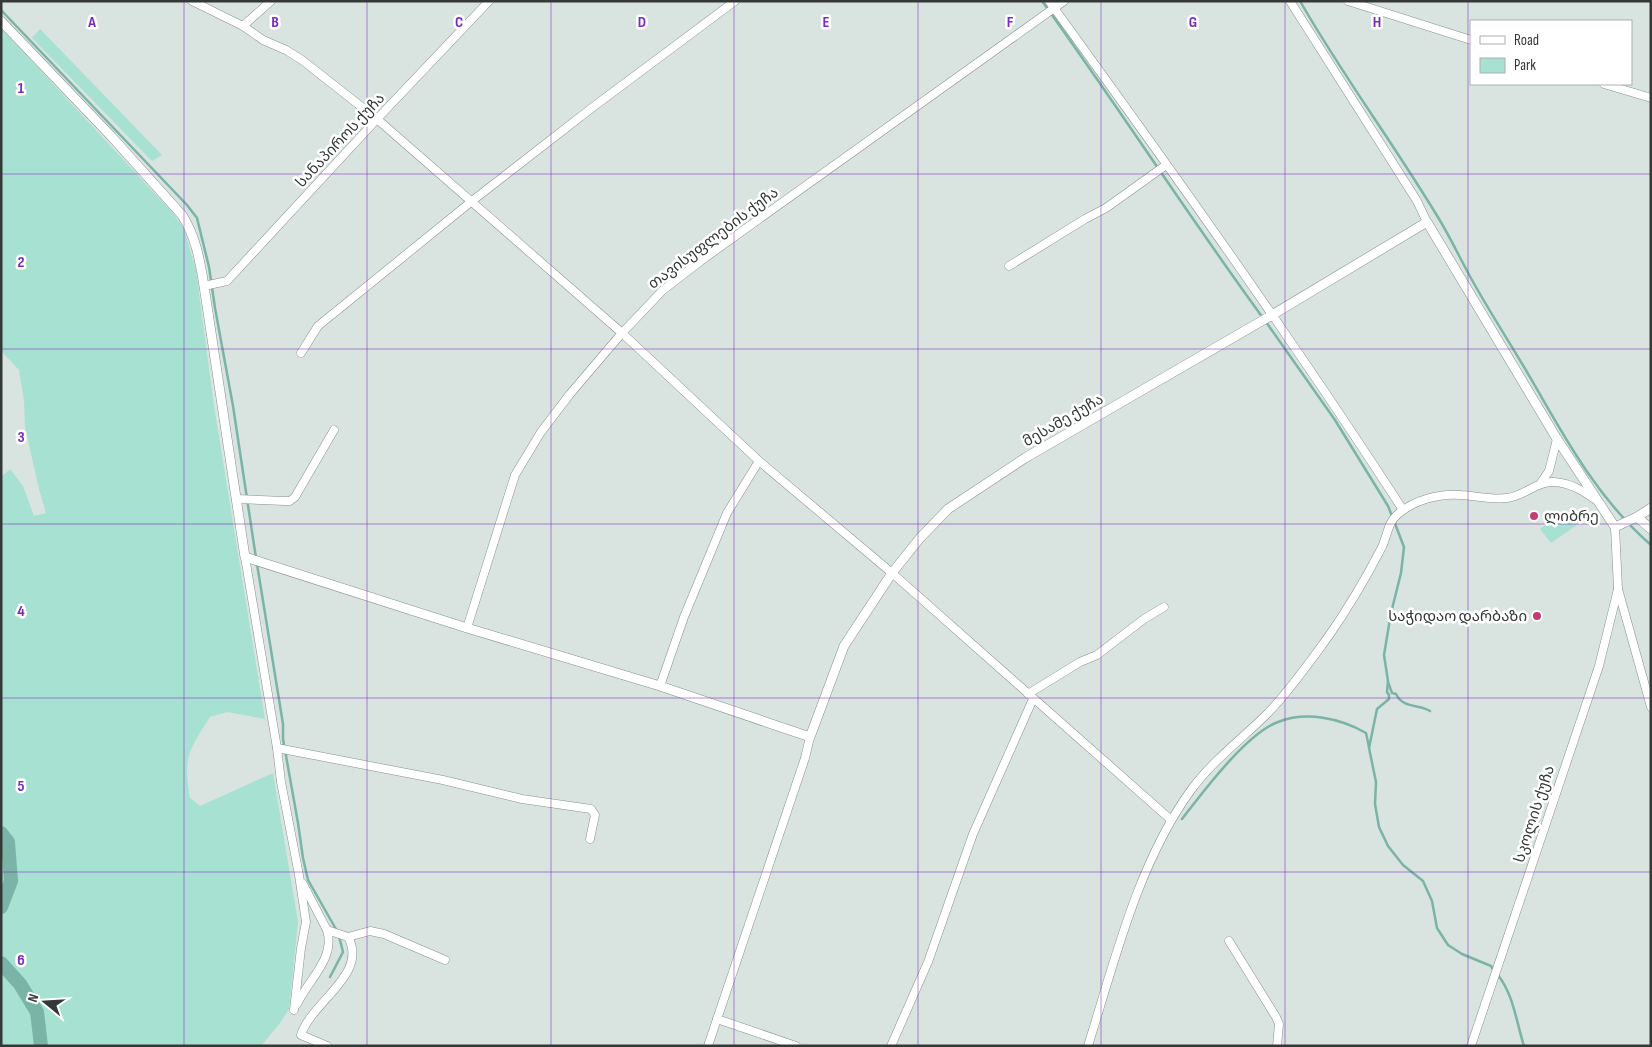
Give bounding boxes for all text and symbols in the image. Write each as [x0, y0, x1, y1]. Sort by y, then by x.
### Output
text: A [87, 13, 96, 32]
text: B [271, 13, 279, 32]
text: C [455, 13, 463, 32]
text: D [638, 13, 646, 32]
text: E [823, 13, 830, 32]
text: F [1007, 13, 1014, 32]
text: G [1189, 13, 1197, 32]
text: H [1373, 13, 1381, 32]
legend [1470, 20, 1632, 85]
text: Road [1514, 31, 1539, 50]
text: Park [1514, 56, 1536, 75]
text: 1 [18, 79, 25, 98]
street label: სანაპიროს ქუჩა [292, 89, 389, 192]
street label: თავისუფლების ქუჩა [644, 183, 782, 294]
text: 2 [17, 253, 25, 272]
street label: მესამე ქუჩა [1020, 390, 1107, 451]
text: 3 [17, 428, 25, 447]
place label: ლიბრე [1544, 507, 1599, 526]
marker: ლიბრე [1528, 510, 1540, 522]
text: 4 [17, 602, 25, 621]
place label: საჭიდაო დარბაზი [1388, 607, 1527, 626]
marker: საჭიდაო დარბაზი [1531, 610, 1543, 622]
street label: სკოლის ქუჩა [1510, 763, 1559, 865]
text: 5 [17, 777, 25, 796]
text: 6 [17, 951, 25, 970]
north arrow [20, 977, 70, 1027]
text: N [24, 992, 42, 1004]

